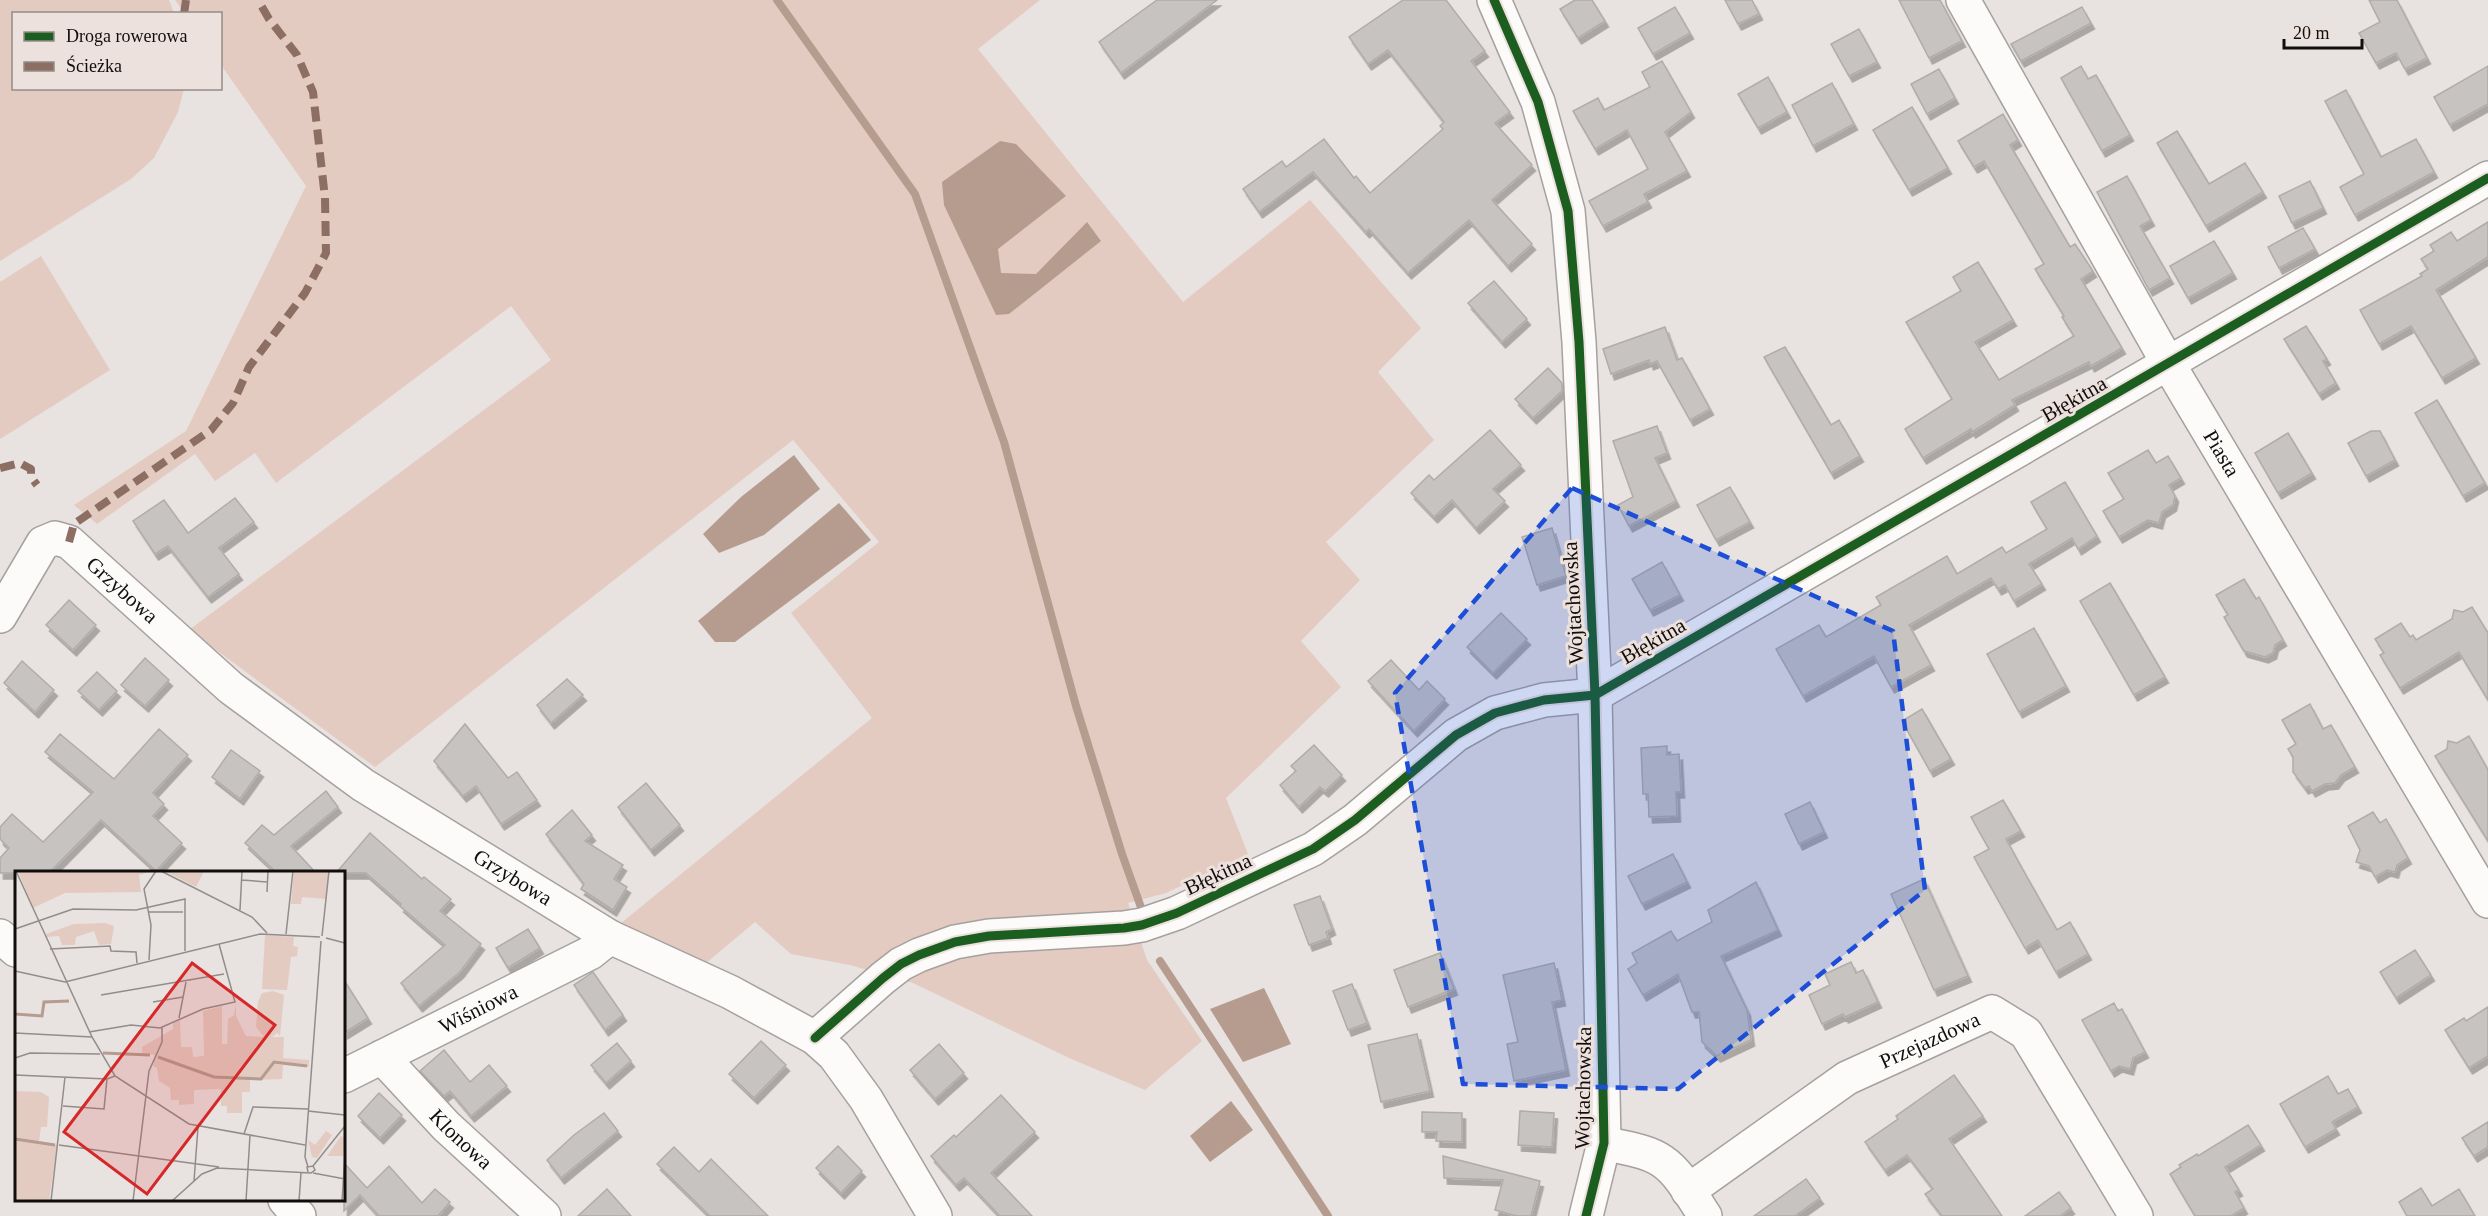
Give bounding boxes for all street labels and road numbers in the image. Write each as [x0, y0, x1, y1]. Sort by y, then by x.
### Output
street label: Błękitna [2037, 370, 2111, 427]
street label: Piasta [2198, 426, 2245, 482]
street label: Wojtachowska [1558, 540, 1588, 665]
street label: Grzybowa [82, 552, 163, 629]
street label: Błękitna [1616, 612, 1690, 669]
street label: Grzybowa [469, 844, 557, 911]
street label: Błękitna [1181, 848, 1256, 900]
street label: Wiśniowa [435, 979, 522, 1039]
street label: Przejazdowa [1876, 1007, 1984, 1073]
street label: Wojtachowska [1570, 1026, 1596, 1150]
street label: Klonowa [425, 1104, 498, 1175]

